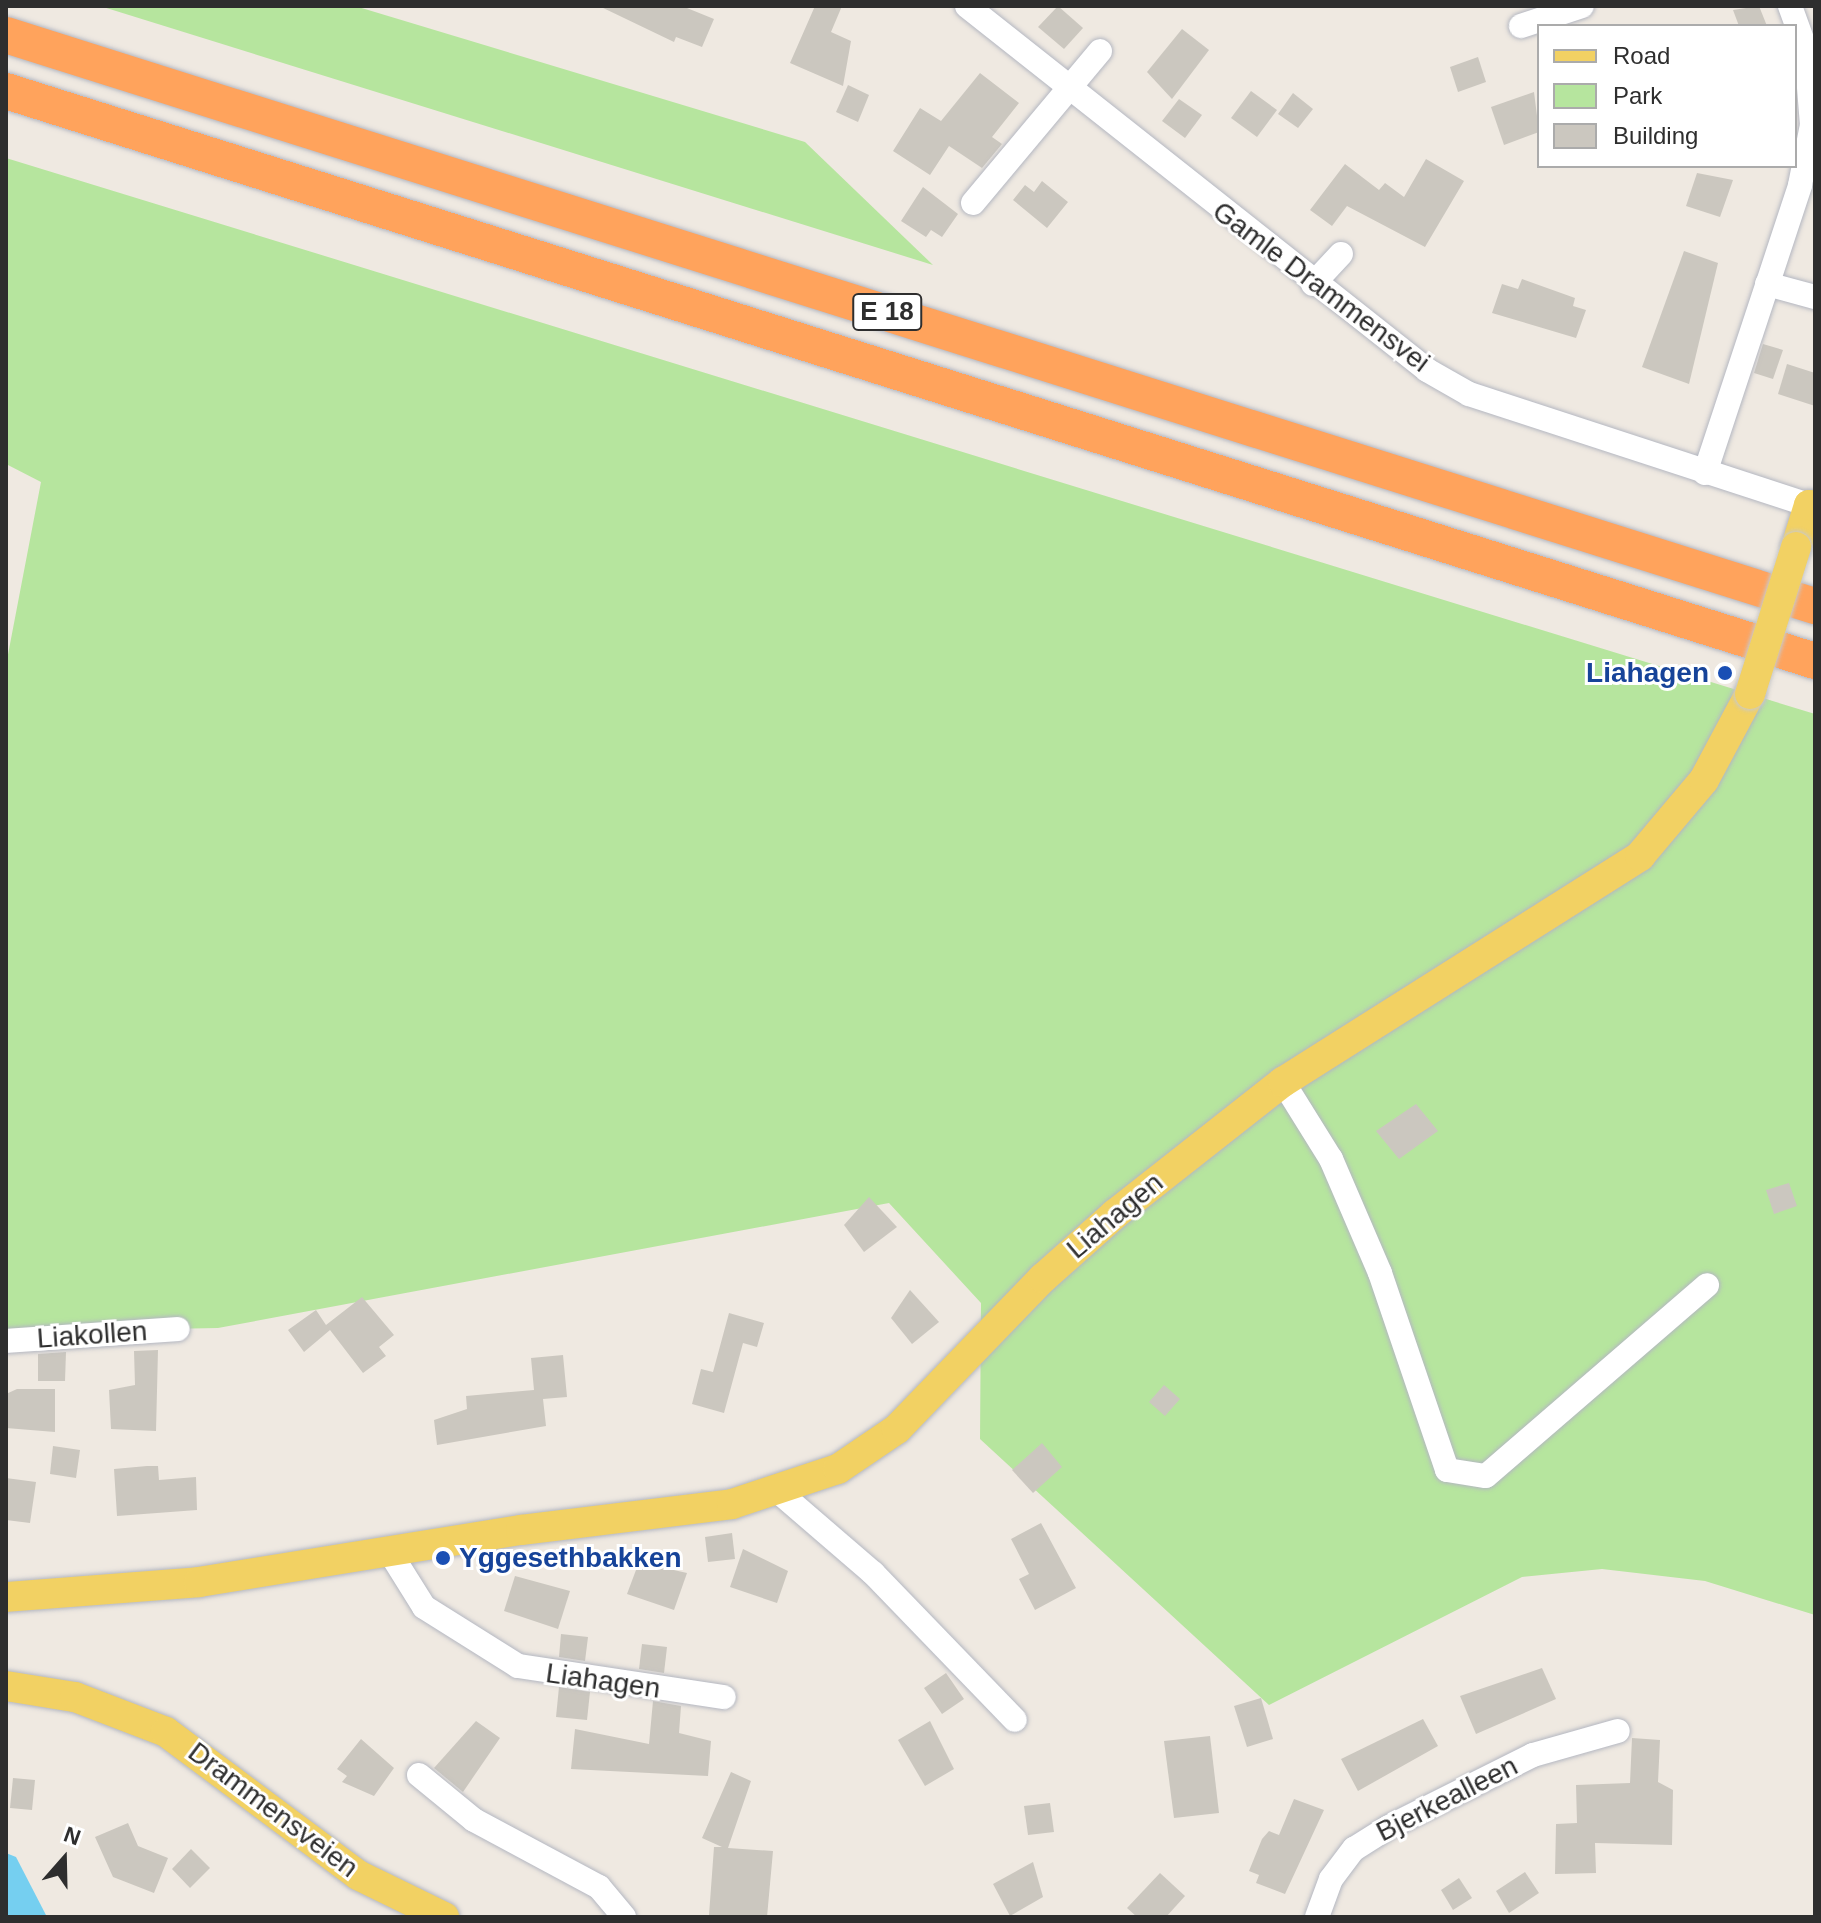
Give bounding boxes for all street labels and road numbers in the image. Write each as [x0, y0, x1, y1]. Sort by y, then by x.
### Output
street label: Gamle Drammensvei [1206, 194, 1436, 380]
road number: E 18 [851, 290, 923, 334]
street label: Liahagen [1060, 1166, 1170, 1266]
street label: Liakollen [36, 1314, 148, 1356]
street label: Liahagen [544, 1656, 662, 1706]
street label: Drammensveien [181, 1735, 365, 1885]
street label: Bjerkealleen [1371, 1749, 1523, 1849]

